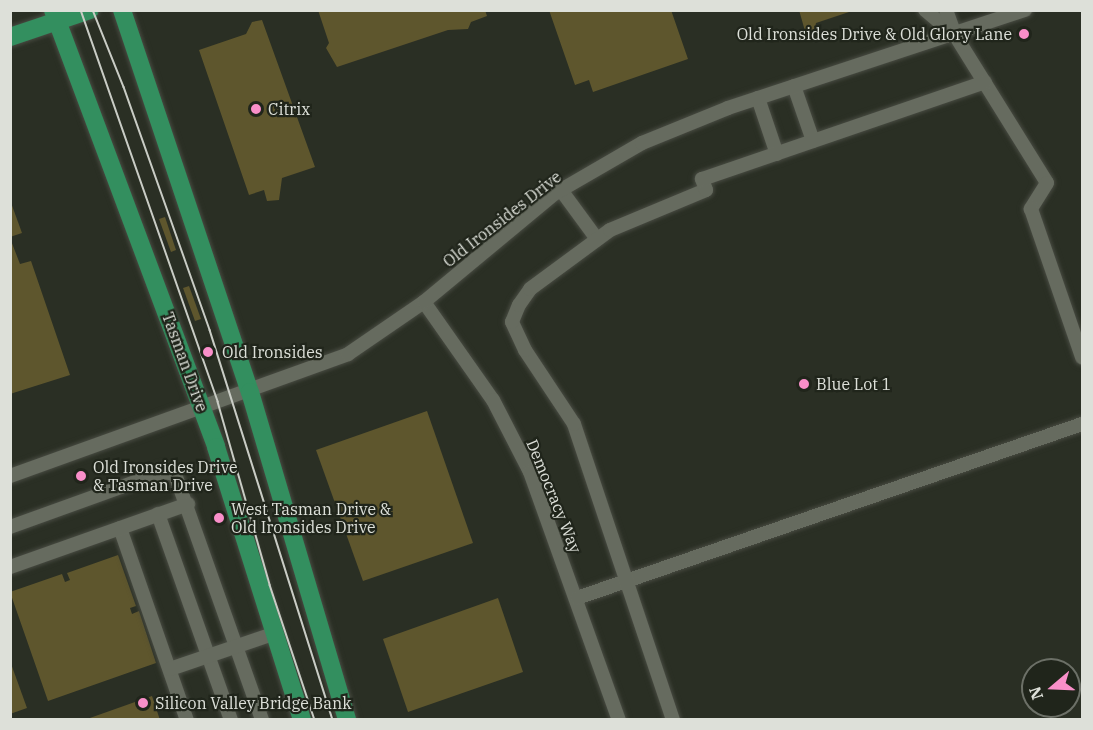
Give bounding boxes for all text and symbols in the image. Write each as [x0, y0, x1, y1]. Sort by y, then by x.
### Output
place label: Old Ironsides Drive & Old Glory Lane [737, 24, 1012, 44]
marker: Old Ironsides Drive & Old Glory Lane [1017, 27, 1031, 41]
place label: Citrix [268, 99, 310, 119]
marker: Citrix [249, 102, 263, 116]
street label: Old Ironsides Drive [439, 167, 565, 271]
street label: Tasman Drive [158, 310, 212, 414]
place label: Old Ironsides [222, 342, 323, 362]
marker: Old Ironsides [199, 343, 217, 361]
place label: Blue Lot 1 [816, 374, 891, 394]
marker: Blue Lot 1 [797, 377, 811, 391]
street label: Democracy Way [523, 437, 585, 555]
place label: Old Ironsides Drive & Tasman Drive [93, 457, 238, 495]
marker: Old Ironsides Drive & Tasman Drive [74, 469, 88, 483]
place label: West Tasman Drive & Old Ironsides Drive [231, 499, 391, 537]
marker: West Tasman Drive & Old Ironsides Drive [212, 511, 226, 525]
north arrow [1021, 658, 1081, 718]
text: N [1024, 684, 1047, 702]
place label: Silicon Valley Bridge Bank [155, 693, 352, 713]
marker: Silicon Valley Bridge Bank [136, 696, 150, 710]

